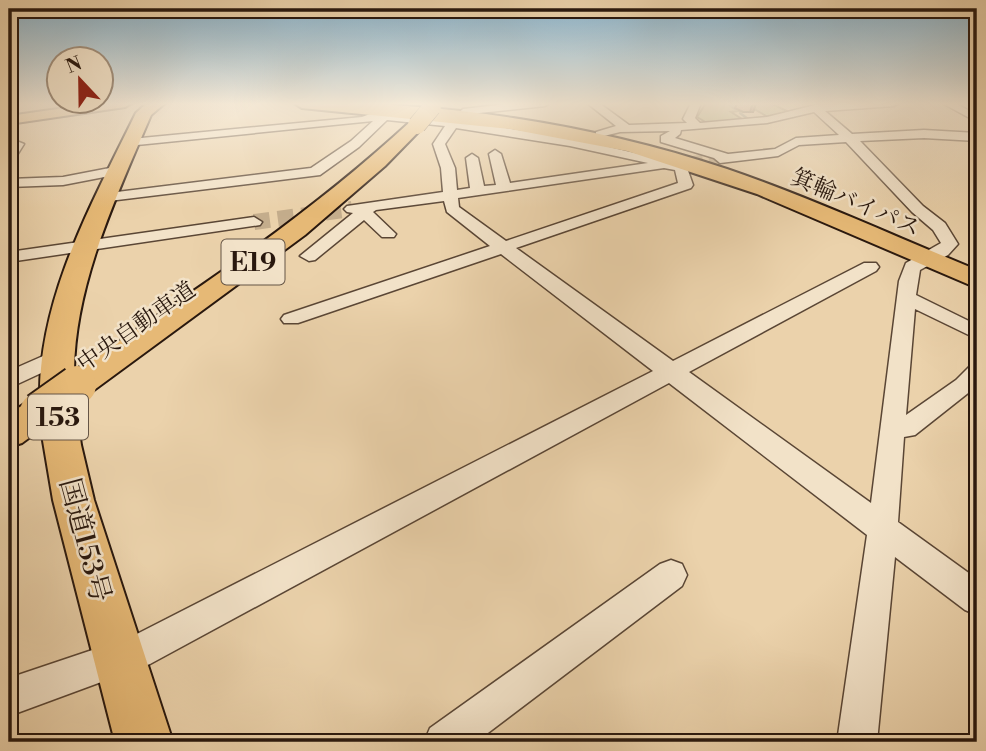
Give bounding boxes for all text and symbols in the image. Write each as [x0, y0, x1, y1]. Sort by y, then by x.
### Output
north arrow [46, 46, 116, 116]
text: N [63, 51, 85, 79]
street label: 箕輪バイパス [787, 163, 924, 243]
road number: E19 [222, 240, 284, 284]
street label: 中央自動車道 [72, 276, 201, 378]
road number: 153 [28, 394, 88, 440]
street label: 国道153号 [51, 475, 118, 606]

